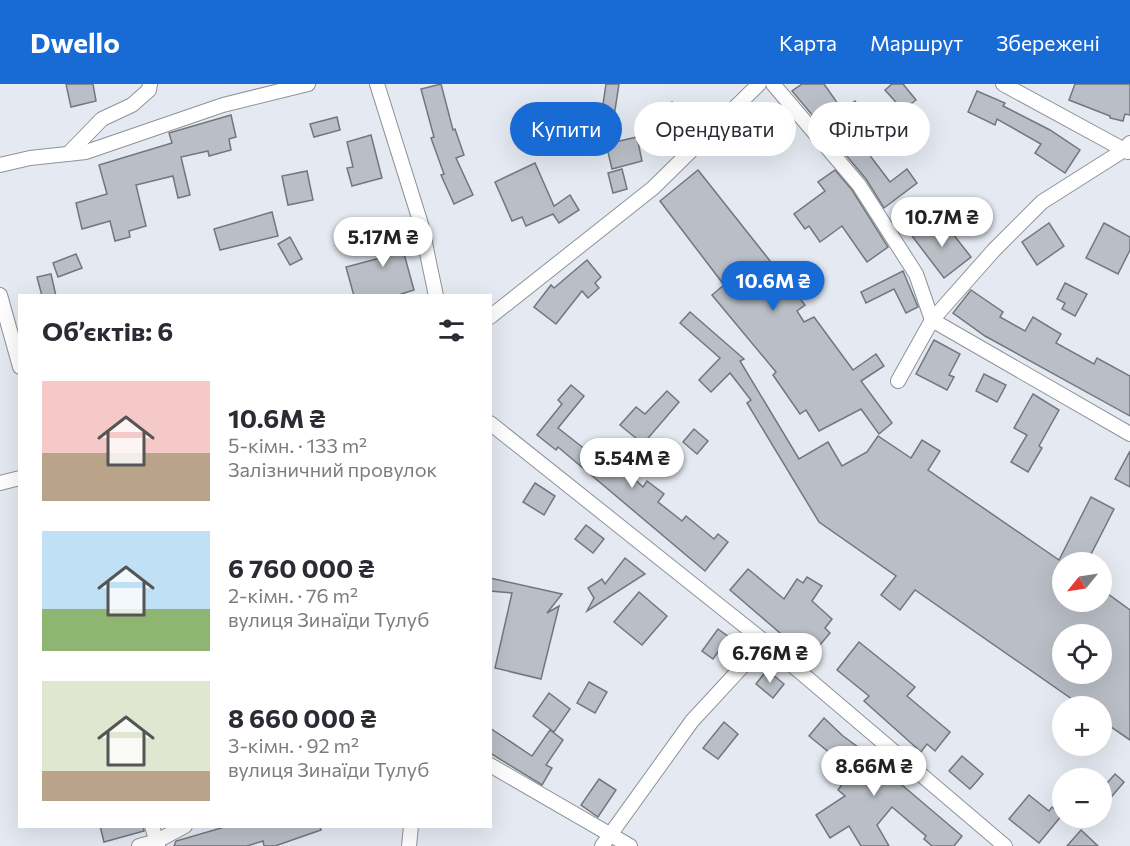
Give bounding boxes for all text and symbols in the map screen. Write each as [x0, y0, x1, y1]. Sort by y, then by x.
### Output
text: Dwello [30, 25, 120, 59]
text: Карта [779, 30, 837, 55]
text: Маршрут [870, 30, 963, 55]
text: Збережені [996, 30, 1100, 55]
chip: Купити [510, 102, 622, 156]
chip: Орендувати [634, 102, 796, 156]
chip: Фільтри [808, 102, 930, 156]
pin: 10.7M ₴ [887, 197, 997, 248]
text: 10.7M ₴ [905, 204, 979, 228]
pin: 5.17M ₴ [328, 217, 438, 268]
text: 5.17M ₴ [348, 224, 418, 248]
pin: 10.6M ₴ [718, 261, 828, 312]
text: 10.6M ₴ [735, 268, 811, 292]
icon: filters [435, 314, 468, 347]
text: Об’єктів: 6 [42, 315, 173, 346]
text: 10.6M ₴ [228, 402, 326, 433]
icon: home [90, 405, 162, 477]
text: 5-кімн. · 133 m² [228, 433, 367, 457]
pin: 5.54M ₴ [577, 438, 687, 489]
text: 5.54M ₴ [594, 445, 670, 469]
text: Залізничний провулок [228, 457, 437, 481]
text: 6 760 000 ₴ [228, 552, 375, 583]
north arrow [1052, 552, 1112, 612]
map controls [1052, 552, 1112, 828]
icon: home [90, 555, 162, 627]
text: 2-кімн. · 76 m² [228, 583, 358, 607]
text: вулиця Зинаїди Тулуб [228, 607, 429, 631]
button: locate [1052, 624, 1112, 684]
pin: 6.76M ₴ [715, 633, 825, 684]
text: 6.76M ₴ [732, 640, 808, 664]
button: + [1052, 696, 1112, 756]
text: 8 660 000 ₴ [228, 702, 377, 733]
icon: home [90, 705, 162, 777]
text: 3-кімн. · 92 m² [228, 733, 359, 757]
pin: 8.66M ₴ [819, 746, 929, 797]
text: 8.66M ₴ [835, 753, 913, 777]
text: вулиця Зинаїди Тулуб [228, 757, 429, 781]
button: − [1052, 768, 1112, 828]

